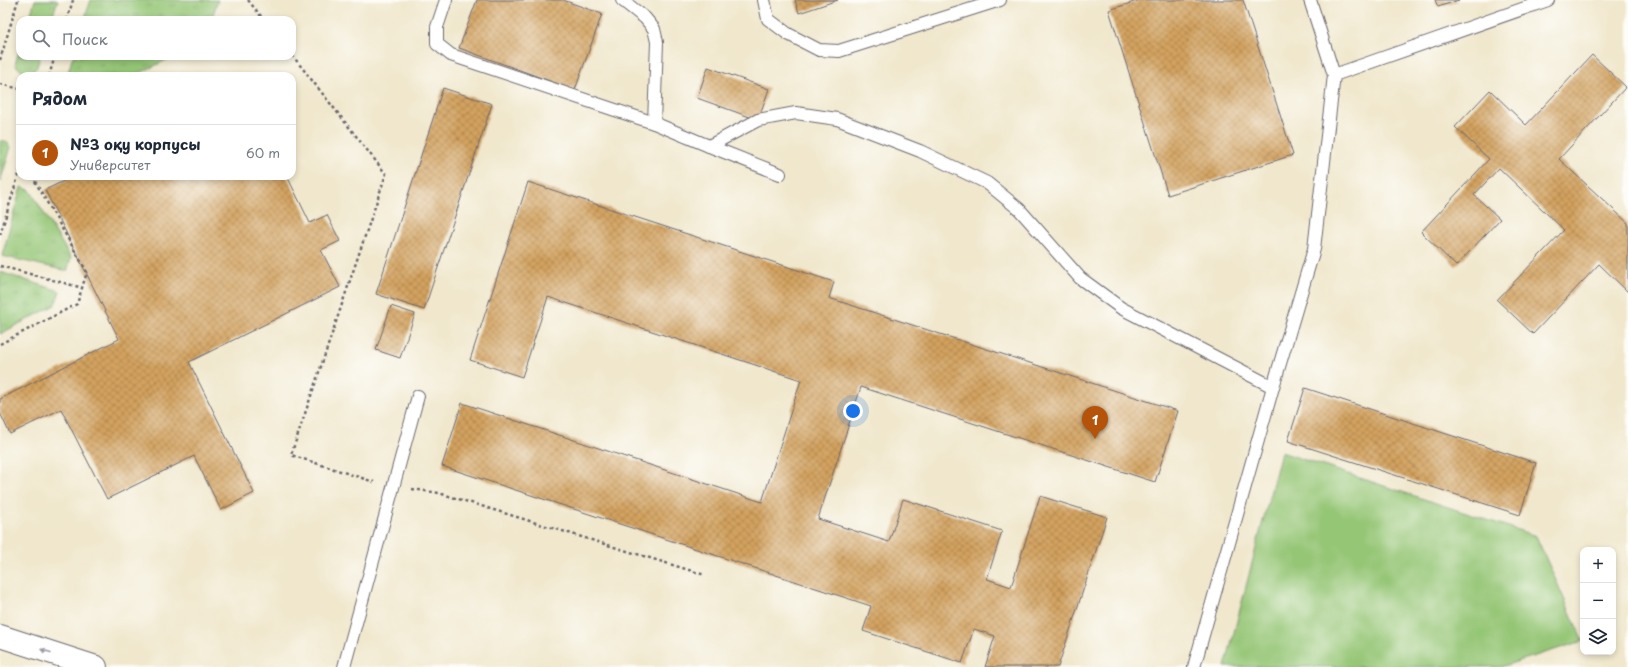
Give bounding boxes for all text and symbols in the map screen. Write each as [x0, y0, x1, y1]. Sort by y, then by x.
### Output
search box [16, 16, 296, 60]
icon: search [30, 27, 52, 49]
text: Поиск [62, 27, 108, 50]
text: Рядом [32, 85, 87, 111]
text: №3 оқу корпусы [70, 132, 201, 155]
text: 1 [42, 143, 48, 162]
text: 60 m [246, 143, 280, 162]
text: Университет [70, 155, 150, 174]
your location [843, 401, 863, 421]
pin: 1 [1082, 406, 1108, 439]
map controls [1580, 547, 1616, 655]
button: + [1580, 547, 1616, 583]
button: − [1580, 583, 1616, 619]
button: layers [1580, 619, 1616, 655]
one-way arrow [39, 648, 51, 654]

